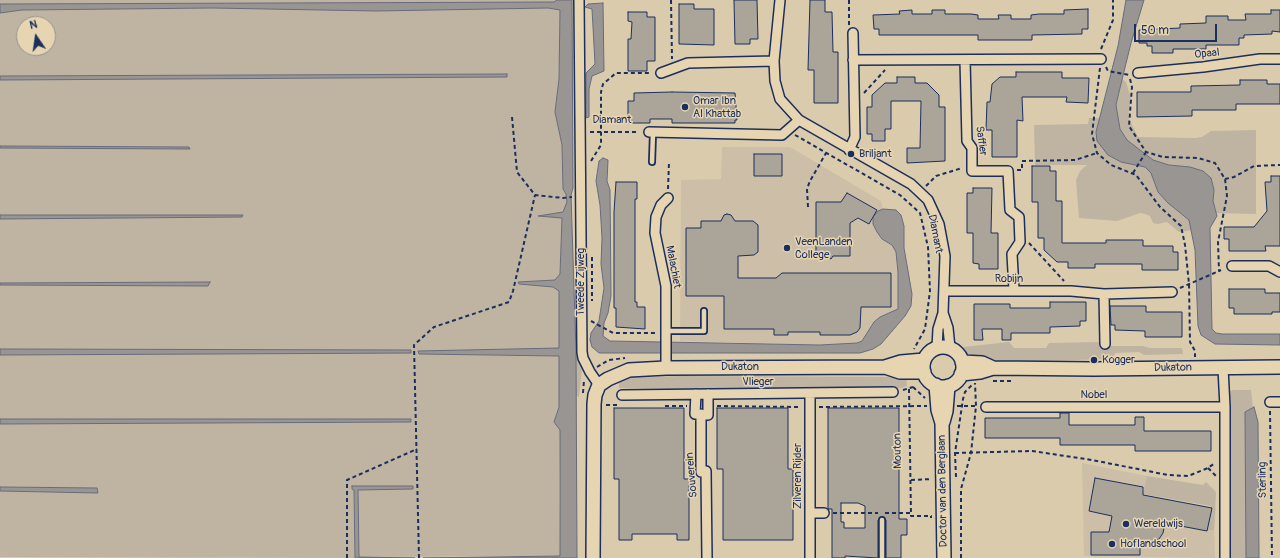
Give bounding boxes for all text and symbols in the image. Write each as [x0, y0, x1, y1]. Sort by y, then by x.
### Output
north arrow [16, 16, 56, 56]
scale bar [1136, 16, 1219, 42]
text: N [28, 18, 38, 32]
text: 50 m [1141, 23, 1169, 38]
street label: Opaal [1194, 46, 1220, 62]
place label: Omar Ibn Al Khattab [693, 94, 741, 120]
marker: Omar Ibn Al Khattab [680, 102, 690, 112]
street label: Diamant [592, 113, 632, 127]
street label: Saffier [972, 125, 990, 157]
place label: Briljant [859, 147, 892, 161]
marker: Briljant [846, 149, 856, 159]
street label: Diamant [925, 214, 945, 254]
place label: VeenLanden College [795, 235, 853, 261]
marker: VeenLanden College [782, 243, 792, 253]
street label: Malachiet [662, 244, 684, 290]
street label: Tweede Zijweg [574, 248, 588, 316]
street label: Robijn [995, 272, 1023, 286]
place label: Kogger [1102, 353, 1135, 367]
marker: Kogger [1089, 355, 1099, 365]
street label: Dukaton [721, 360, 759, 374]
street label: Dukaton [1154, 361, 1192, 375]
street label: Vlieger [742, 375, 774, 389]
street label: Nobel [1081, 388, 1107, 402]
street label: Mouton [891, 433, 905, 469]
street label: Doctor van den Berglaan [935, 435, 951, 547]
street label: Zilveren Rijder [791, 443, 805, 509]
street label: Souverein [683, 452, 701, 498]
street label: Sterling [1256, 462, 1270, 498]
place label: Wereldwijs [1134, 517, 1183, 531]
marker: Wereldwijs [1121, 519, 1131, 529]
place label: Hoflandschool [1120, 537, 1186, 551]
marker: Hoflandschool [1107, 539, 1117, 549]

